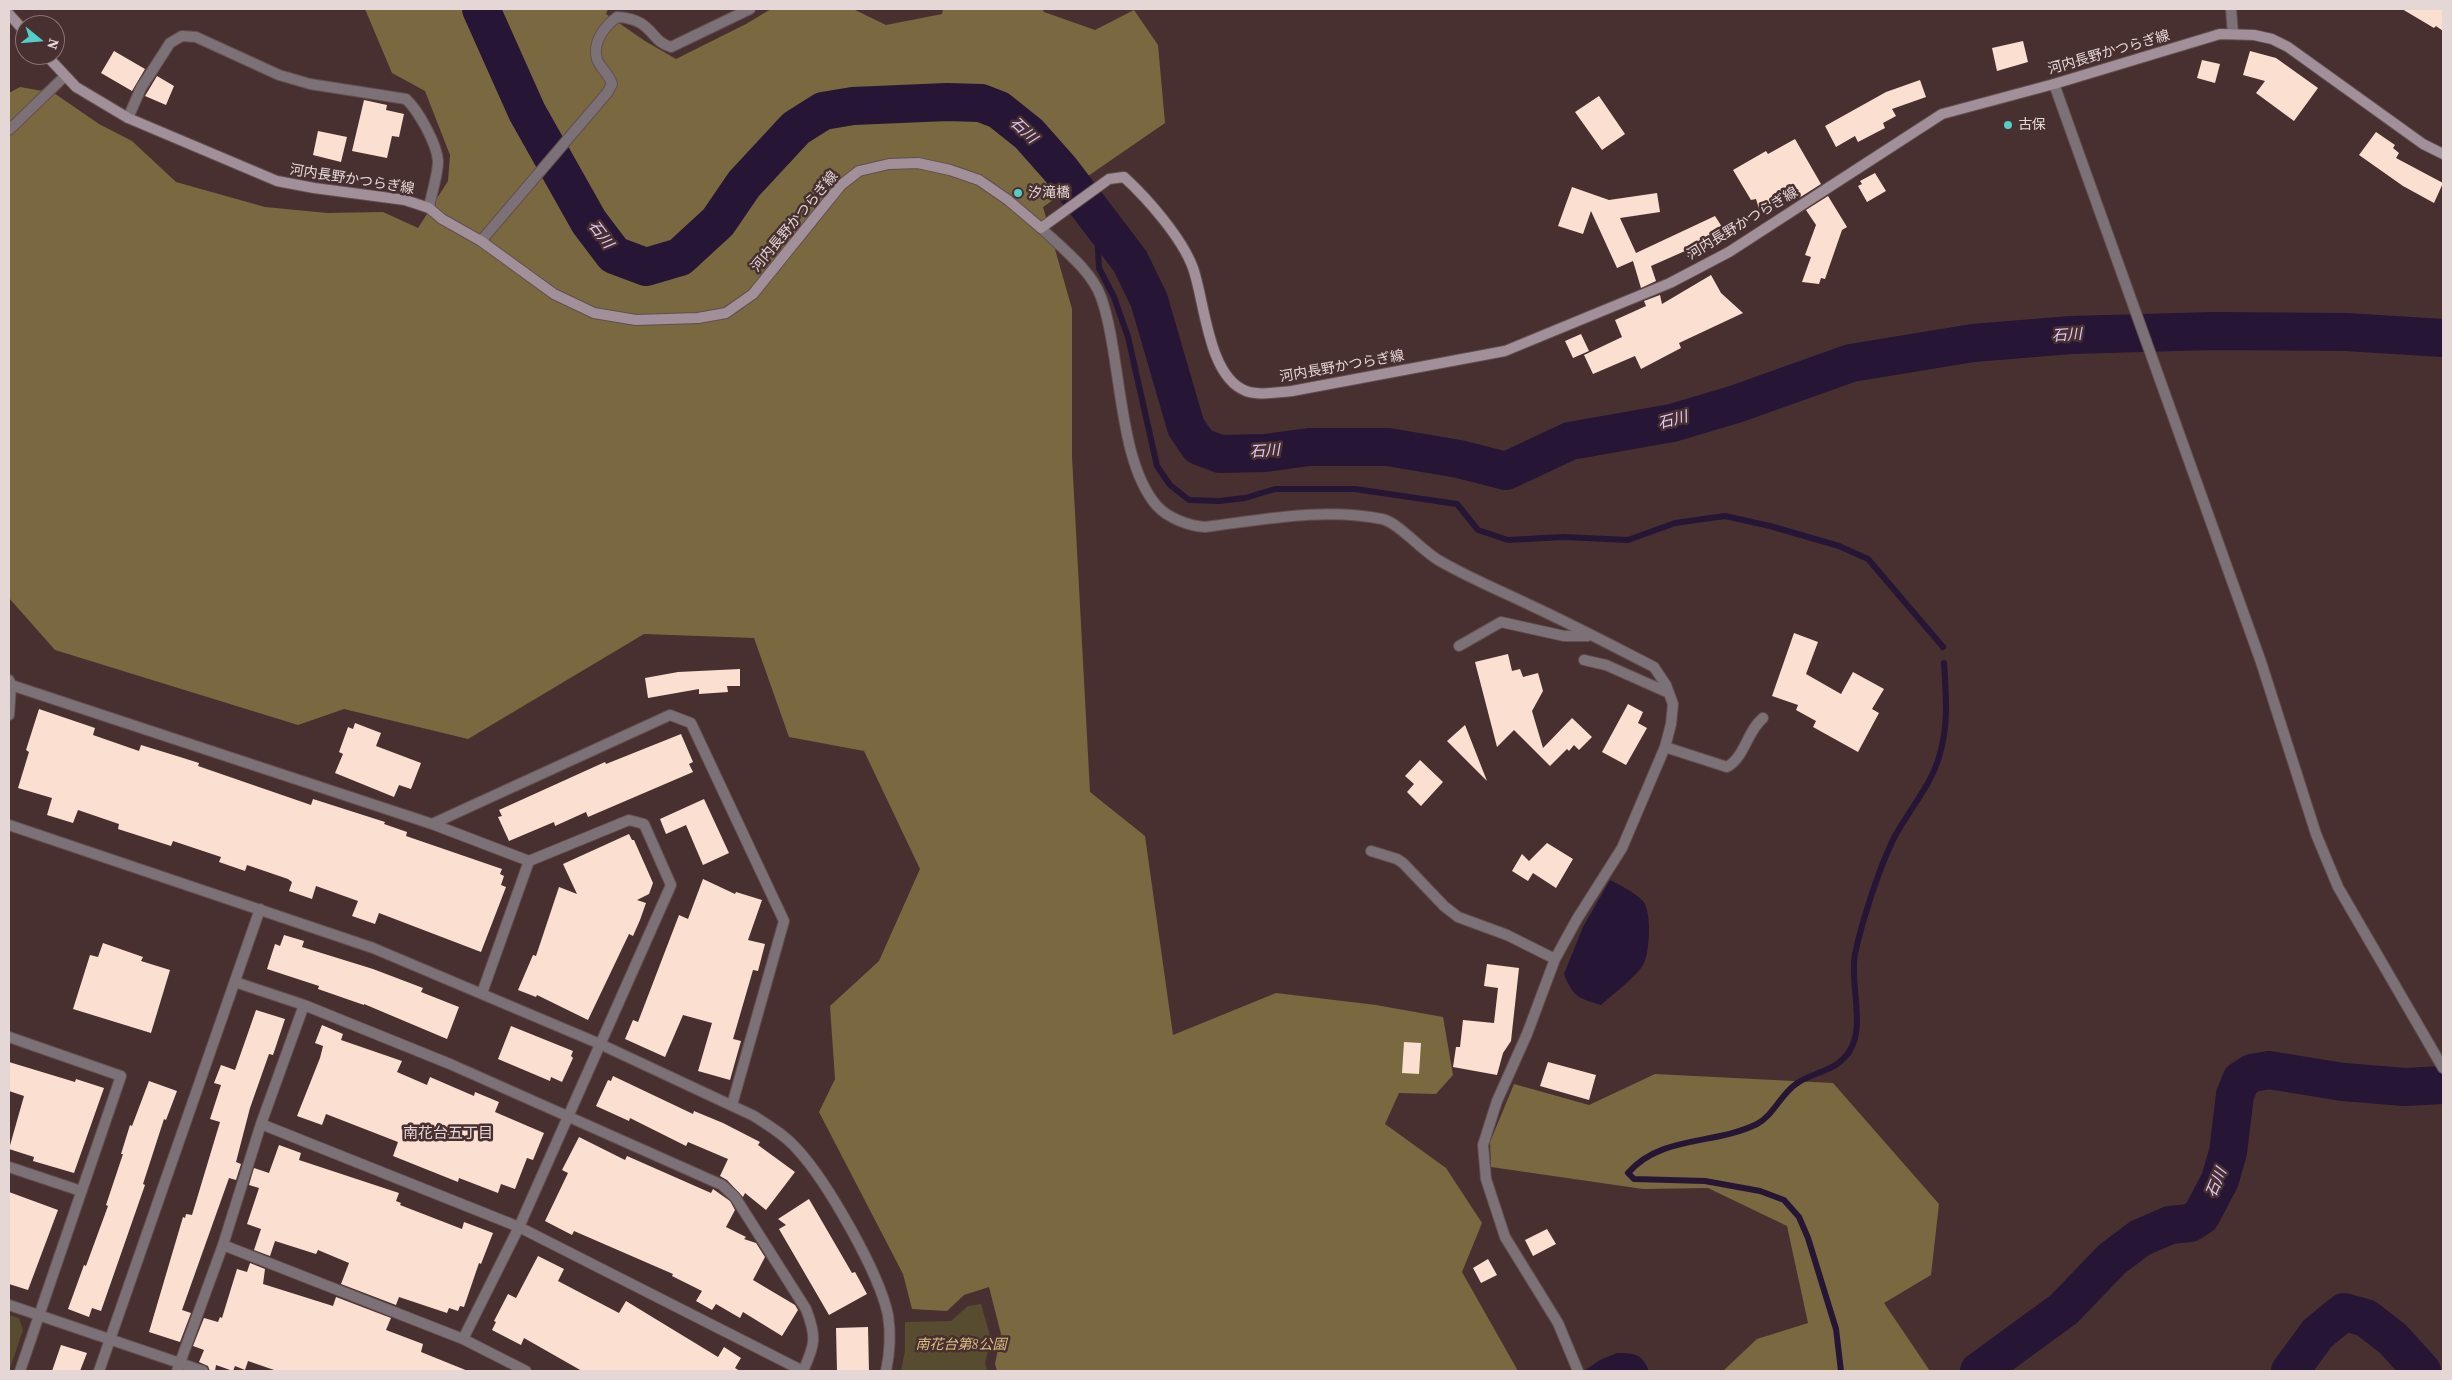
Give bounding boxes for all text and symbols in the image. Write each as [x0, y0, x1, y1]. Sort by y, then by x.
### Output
north arrow [15, 15, 65, 65]
street label: 河内長野かつらぎ線 [2046, 28, 2172, 78]
text: N [42, 36, 64, 52]
water label: 石川 [1006, 114, 1040, 148]
place label: 古保 [2018, 117, 2046, 133]
marker: 古保 [2002, 119, 2014, 131]
street label: 河内長野かつらぎ線 [288, 162, 416, 198]
street label: 河内長野かつらぎ線 [748, 168, 842, 276]
street label: 河内長野かつらぎ線 [1685, 184, 1801, 264]
place label: 汐滝橋 [1028, 185, 1070, 201]
marker: 汐滝橋 [1012, 187, 1024, 199]
water label: 石川 [584, 218, 616, 252]
water label: 石川 [2051, 326, 2083, 346]
street label: 河内長野かつらぎ線 [1278, 348, 1406, 386]
water label: 石川 [1656, 408, 1690, 434]
water label: 石川 [1249, 442, 1281, 462]
district label: 南花台五丁目 [403, 1125, 493, 1143]
water label: 石川 [2203, 1166, 2231, 1200]
park label: 南花台第8公園 [915, 1337, 1007, 1353]

